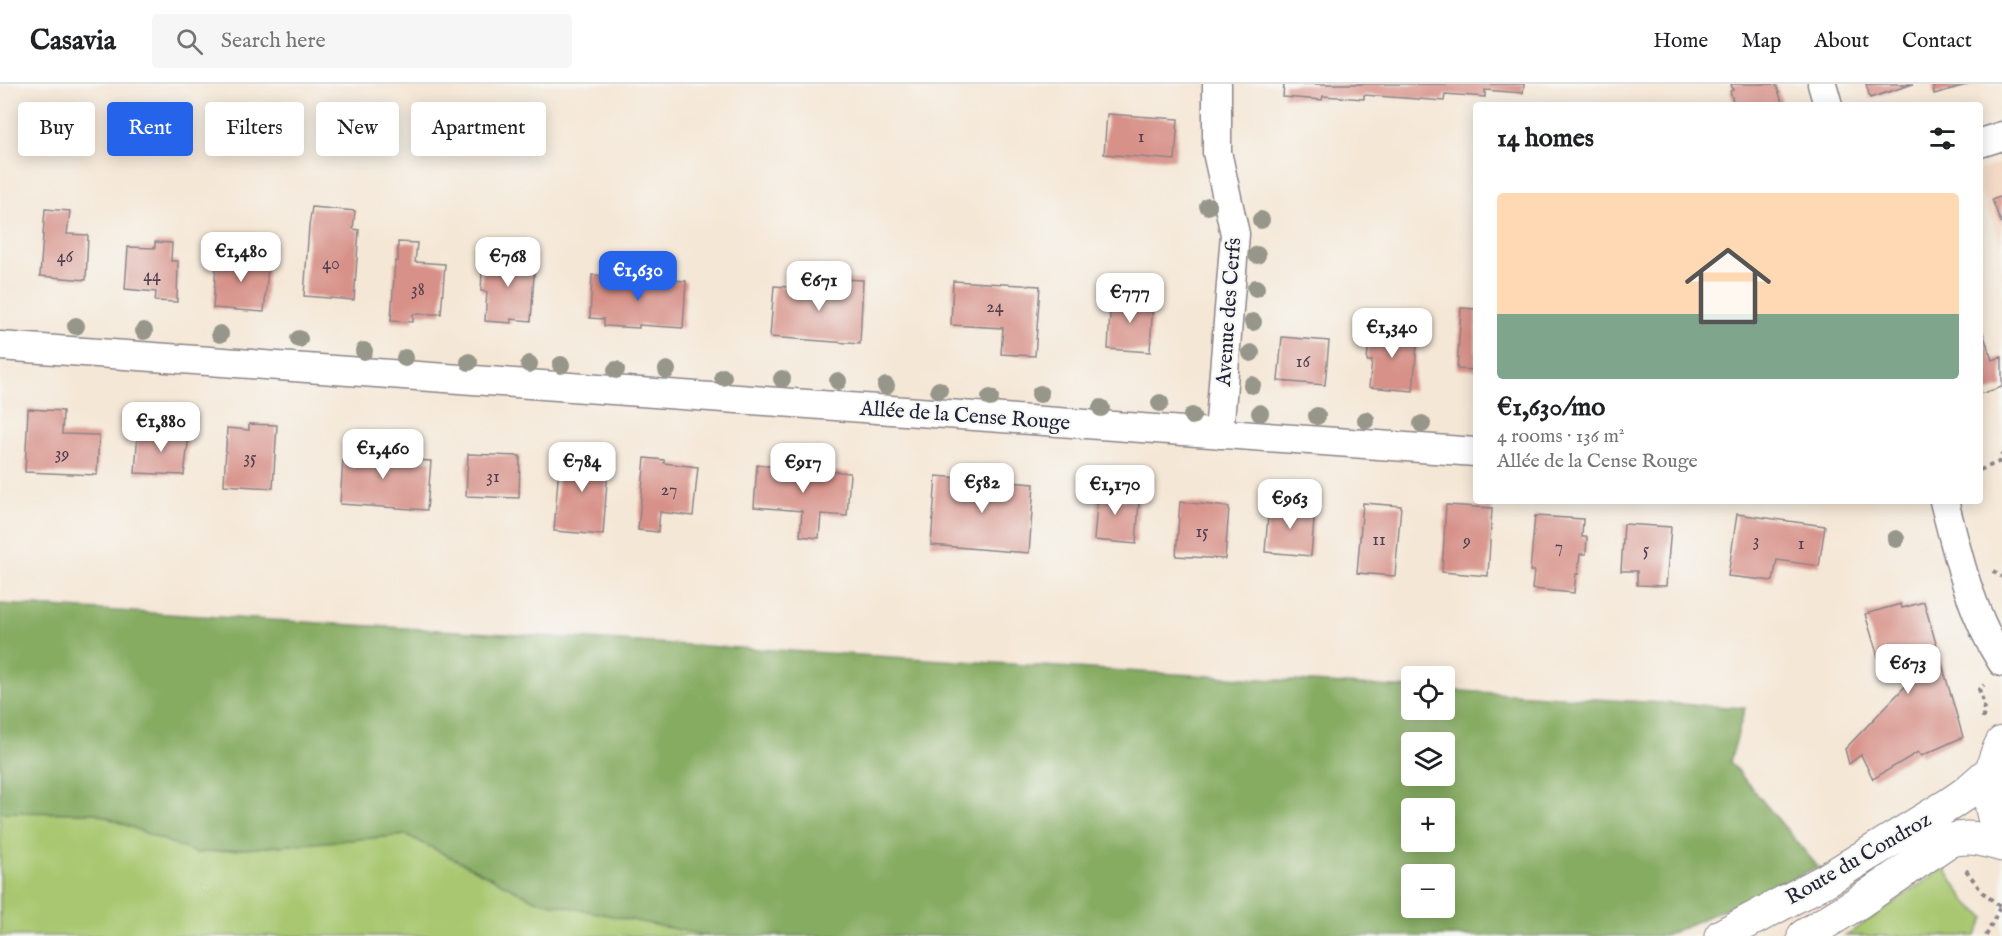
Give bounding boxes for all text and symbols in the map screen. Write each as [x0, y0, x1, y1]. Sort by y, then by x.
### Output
search box [152, 14, 572, 68]
text: Casavia [30, 24, 116, 59]
icon: search [173, 25, 206, 58]
text: Search here [221, 27, 326, 55]
text: Home [1653, 28, 1708, 55]
text: Map [1741, 28, 1781, 55]
text: About [1814, 28, 1869, 55]
text: Contact [1902, 28, 1972, 55]
chip: Buy [18, 102, 95, 156]
chip: Rent [107, 102, 193, 156]
chip: Filters [205, 102, 304, 156]
chip: New [316, 102, 399, 156]
chip: Apartment [411, 102, 546, 156]
text: 14 homes [1497, 122, 1594, 155]
icon: filters [1926, 122, 1959, 155]
house number: 1 [1138, 126, 1144, 149]
pin: €1,480 [192, 232, 290, 283]
icon: home [1674, 232, 1782, 340]
pin: €768 [472, 237, 544, 288]
street label: Avenue des Cerfs [1211, 237, 1248, 388]
text: €1,480 [215, 239, 267, 264]
text: €768 [489, 244, 527, 269]
house number: 46 [57, 246, 74, 269]
pin: €1,630 [589, 251, 687, 302]
house number: 40 [322, 253, 340, 276]
text: €1,630 [613, 258, 663, 283]
pin: €671 [783, 261, 855, 312]
house number: 44 [143, 265, 161, 288]
text: €671 [801, 268, 837, 293]
pin: €777 [1094, 273, 1166, 324]
house number: 38 [411, 279, 425, 302]
text: €777 [1110, 280, 1150, 305]
house number: 24 [986, 296, 1004, 319]
pin: €1,340 [1343, 308, 1441, 359]
text: €1,340 [1366, 315, 1418, 340]
house number: 16 [1296, 351, 1311, 374]
text: €1,630/mo [1497, 391, 1605, 424]
street label: Allée de la Cense Rouge [858, 396, 1071, 437]
pin: €1,880 [112, 402, 210, 453]
text: €1,880 [136, 409, 186, 434]
text: 4 rooms · 136 m² [1497, 424, 1624, 449]
pin: €1,460 [334, 429, 432, 480]
text: €1,460 [356, 436, 410, 461]
pin: €784 [546, 442, 618, 493]
house number: 39 [55, 443, 69, 466]
pin: €917 [767, 443, 839, 494]
house number: 35 [243, 447, 257, 470]
text: €784 [563, 449, 601, 474]
text: Allée de la Cense Rouge [1497, 449, 1698, 474]
text: €917 [784, 450, 822, 475]
pin: €582 [946, 463, 1018, 514]
pin: €1,170 [1066, 465, 1164, 516]
house number: 31 [486, 466, 500, 489]
text: €582 [964, 470, 1000, 495]
text: €1,170 [1089, 472, 1141, 497]
house number: 27 [661, 479, 677, 502]
pin: €963 [1254, 479, 1326, 530]
text: €963 [1272, 486, 1308, 511]
house number: 15 [1195, 521, 1209, 544]
house number: 11 [1372, 529, 1386, 552]
house number: 9 [1462, 530, 1471, 553]
house number: 3 [1753, 530, 1759, 553]
house number: 1 [1798, 533, 1804, 556]
house number: 7 [1555, 536, 1563, 559]
house number: 5 [1643, 539, 1650, 562]
pin: €673 [1872, 644, 1944, 695]
text: €673 [1890, 651, 1926, 676]
map controls [1401, 666, 1455, 918]
button: locate [1401, 666, 1455, 720]
button: layers [1401, 732, 1455, 786]
button: + [1401, 798, 1455, 852]
street label: Route du Condroz [1781, 807, 1937, 912]
button: − [1401, 864, 1455, 918]

